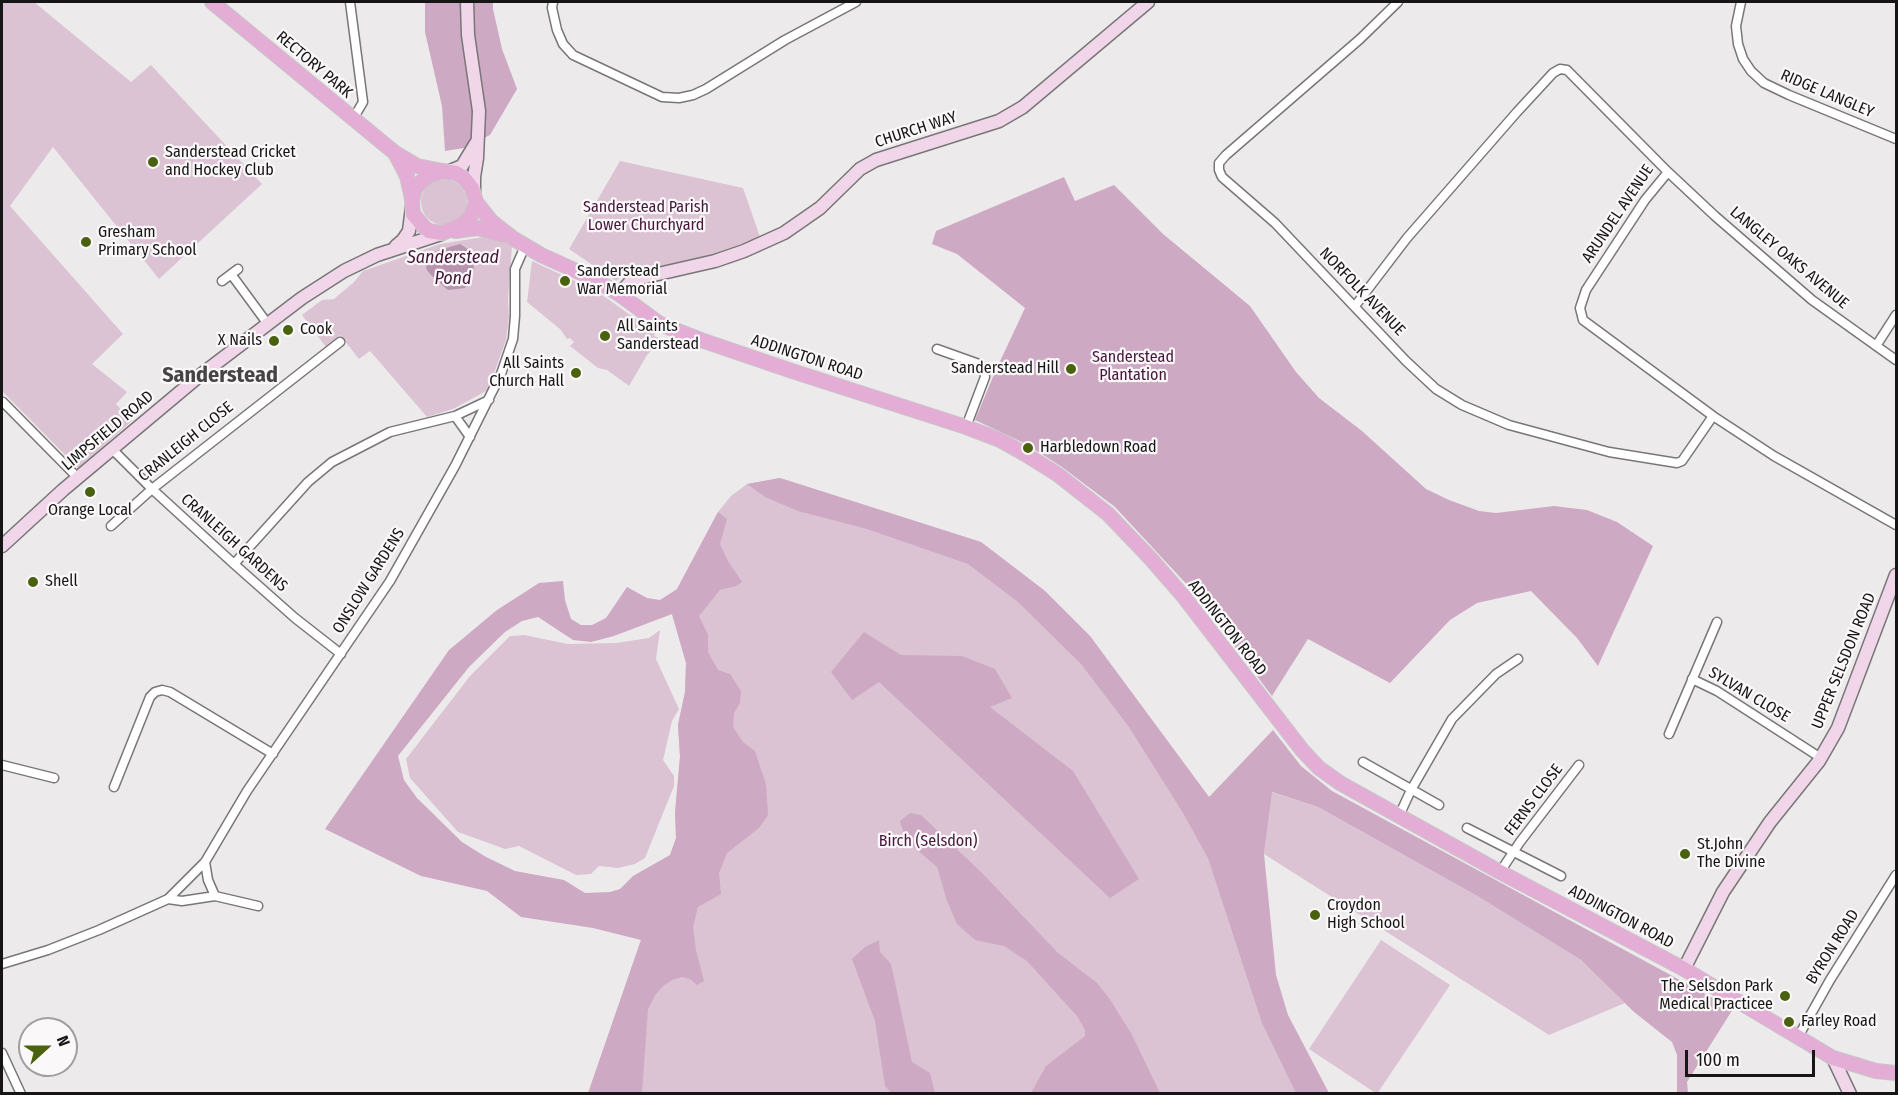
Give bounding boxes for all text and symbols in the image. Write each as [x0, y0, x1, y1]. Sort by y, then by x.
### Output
street label: RECTORY PARK [272, 27, 356, 103]
street label: RIDGE LANGLEY [1777, 66, 1877, 122]
street label: CHURCH WAY [873, 108, 959, 152]
place label: Sanderstead Cricket and Hockey Club [165, 143, 296, 181]
marker: Sanderstead Cricket and Hockey Club [146, 155, 160, 169]
street label: ARUNDEL AVENUE [1578, 161, 1658, 267]
park label: Sanderstead Parish Lower Churchyard [583, 198, 709, 236]
street label: LANGLEY OAKS AVENUE [1726, 203, 1852, 313]
place label: Gresham Primary School [98, 223, 197, 261]
marker: Gresham Primary School [79, 235, 93, 249]
street label: NORFOLK AVENUE [1315, 244, 1409, 340]
water label: Sanderstead Pond [407, 247, 499, 290]
place label: Sanderstead War Memorial [577, 262, 667, 300]
marker: Sanderstead War Memorial [558, 274, 572, 288]
place label: All Saints Sanderstead [617, 317, 699, 355]
place label: Cook [300, 320, 332, 340]
marker: Cook [281, 323, 295, 337]
marker: All Saints Sanderstead [598, 329, 612, 343]
place label: X Nails [218, 331, 262, 351]
street label: ADDINGTON ROAD [749, 331, 865, 385]
marker: X Nails [267, 334, 281, 348]
park label: Sanderstead Plantation [1092, 348, 1174, 386]
place label: All Saints Church Hall [489, 354, 564, 392]
place label: Sanderstead Hill [951, 359, 1059, 379]
marker: Sanderstead Hill [1064, 362, 1078, 376]
district label: Sanderstead [162, 363, 278, 389]
marker: All Saints Church Hall [569, 366, 583, 380]
street label: LIMPSFIELD ROAD [58, 387, 158, 475]
street label: CRANLEIGH CLOSE [135, 398, 237, 486]
place label: Harbledown Road [1040, 438, 1157, 458]
marker: Harbledown Road [1021, 441, 1035, 455]
marker: Orange Local [83, 485, 97, 499]
street label: CRANLEIGH GARDENS [177, 490, 291, 596]
place label: Orange Local [48, 501, 132, 521]
street label: ONSLOW GARDENS [329, 525, 409, 637]
place label: Shell [45, 572, 78, 592]
marker: Shell [26, 575, 40, 589]
street label: ADDINGTON ROAD [1184, 576, 1270, 680]
street label: UPPER SELSDON ROAD [1808, 590, 1880, 732]
street label: SYLVAN CLOSE [1705, 663, 1793, 727]
street label: FERNS CLOSE [1501, 760, 1567, 840]
park label: Birch (Selsdon) [879, 832, 977, 852]
place label: St.John The Divine [1697, 835, 1765, 873]
marker: St.John The Divine [1678, 847, 1692, 861]
street label: ADDINGTON ROAD [1565, 881, 1677, 953]
place label: Croydon High School [1327, 896, 1405, 934]
street label: BYRON ROAD [1802, 906, 1864, 988]
marker: Croydon High School [1308, 908, 1322, 922]
place label: The Selsdon Park Medical Practicee [1659, 977, 1773, 1015]
marker: The Selsdon Park Medical Practicee [1778, 989, 1792, 1003]
place label: Farley Road [1801, 1012, 1877, 1032]
marker: Farley Road [1782, 1015, 1796, 1029]
north arrow [18, 1017, 78, 1077]
text: N [53, 1033, 74, 1049]
scale bar [1688, 1038, 1818, 1076]
text: 100 m [1696, 1049, 1740, 1071]

